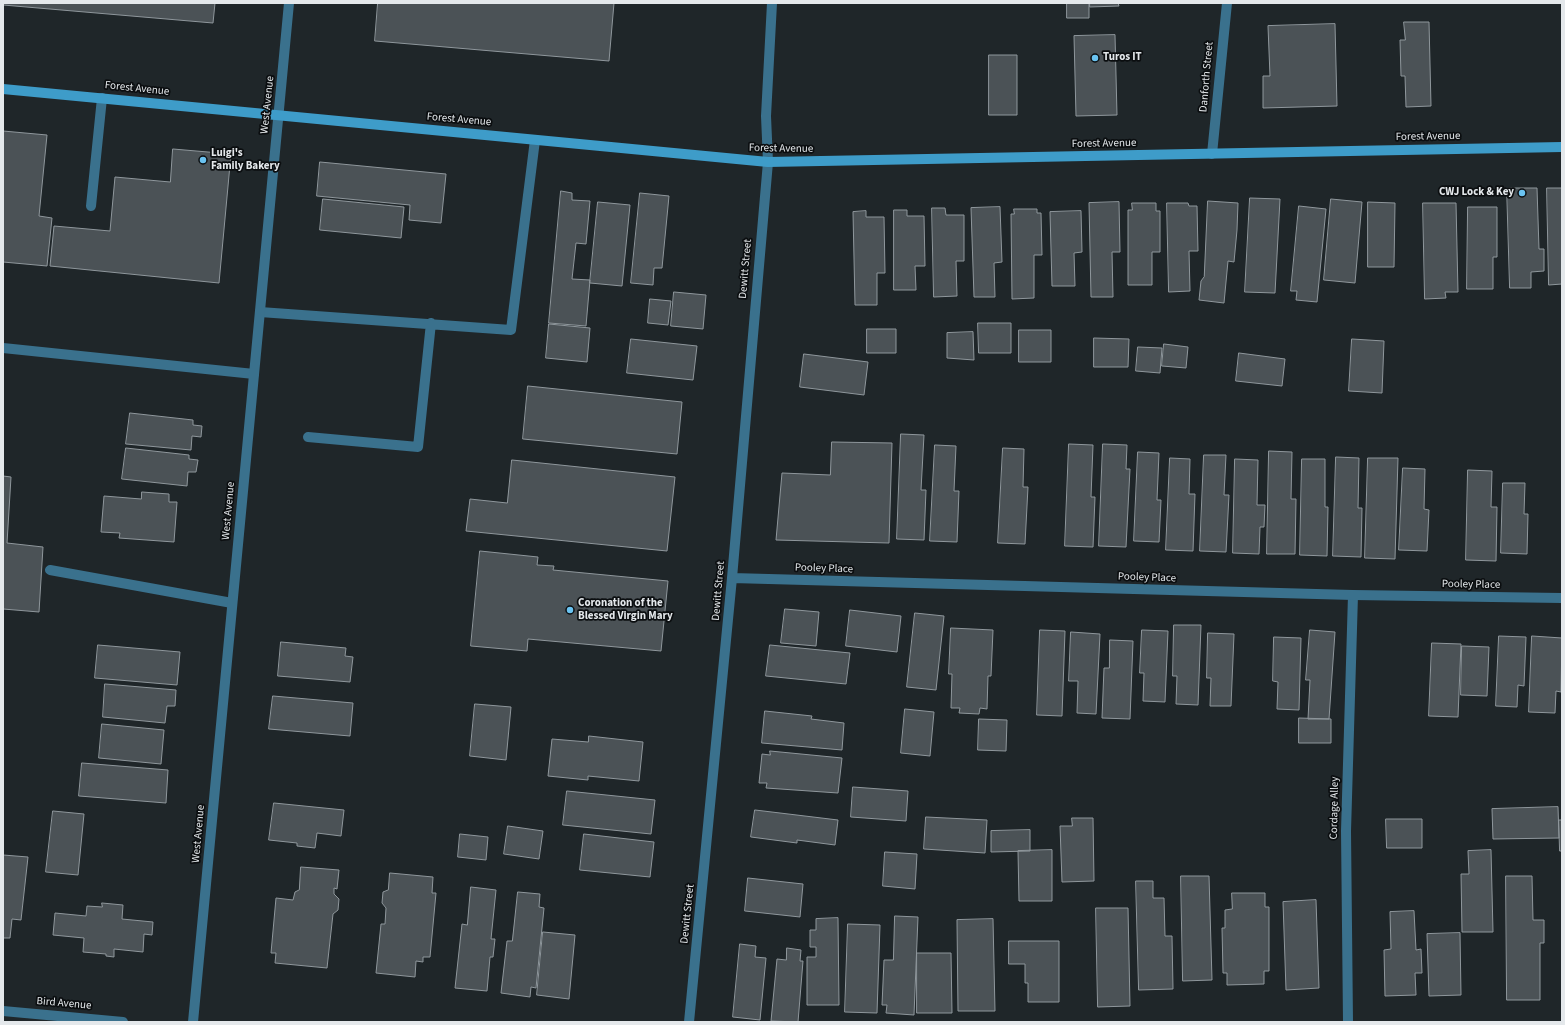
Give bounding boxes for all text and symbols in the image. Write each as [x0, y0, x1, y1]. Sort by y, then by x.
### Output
street label: Danforth Street [1197, 41, 1217, 113]
place label: Turos IT [1103, 51, 1142, 65]
marker: Turos IT [1090, 53, 1100, 63]
street label: West Avenue [258, 75, 278, 135]
street label: Forest Avenue [104, 79, 170, 99]
street label: Forest Avenue [426, 111, 492, 129]
street label: Forest Avenue [1396, 130, 1460, 144]
street label: Forest Avenue [1072, 137, 1136, 151]
street label: Forest Avenue [749, 142, 813, 156]
place label: Luigi's Family Bakery [211, 147, 280, 173]
marker: Luigi's Family Bakery [198, 155, 208, 165]
place label: CWJ Lock & Key [1439, 186, 1514, 200]
marker: CWJ Lock & Key [1517, 188, 1527, 198]
street label: Dewitt Street [737, 239, 755, 299]
street label: West Avenue [220, 481, 238, 541]
street label: Dewitt Street [710, 561, 728, 621]
street label: Pooley Place [795, 561, 853, 577]
street label: Pooley Place [1118, 570, 1176, 586]
street label: Pooley Place [1442, 578, 1500, 592]
place label: Coronation of the Blessed Virgin Mary [578, 597, 673, 623]
marker: Coronation of the Blessed Virgin Mary [565, 605, 575, 615]
street label: Cordage Alley [1328, 776, 1342, 840]
street label: West Avenue [190, 804, 208, 864]
street label: Dewitt Street [678, 884, 698, 944]
street label: Bird Avenue [36, 995, 92, 1013]

